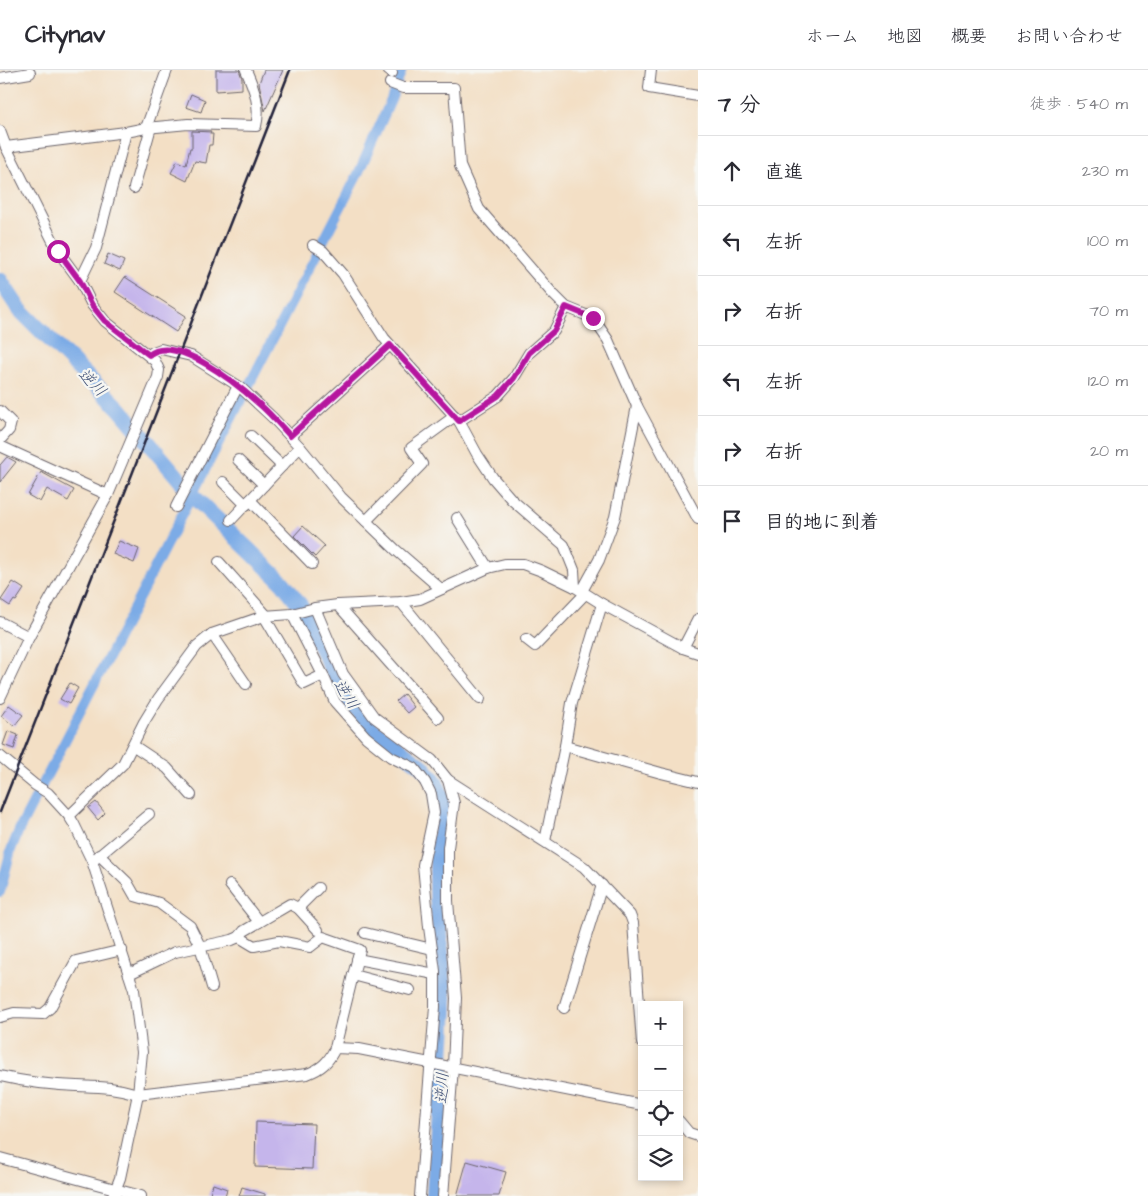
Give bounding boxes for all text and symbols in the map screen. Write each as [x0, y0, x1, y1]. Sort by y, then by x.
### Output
text: Citynav [25, 18, 105, 52]
text: ホーム [806, 24, 859, 49]
text: 地図 [887, 24, 923, 49]
text: 概要 [951, 24, 987, 49]
text: お問い合わせ [1015, 24, 1123, 49]
text: 7 分 [718, 90, 760, 119]
text: 徒歩 · 540 m [1030, 93, 1128, 115]
icon: ahead [718, 157, 746, 185]
text: 直進 [765, 159, 803, 186]
text: 230 m [1082, 160, 1128, 182]
icon: left [718, 227, 746, 255]
text: 左折 [765, 229, 803, 256]
text: 100 m [1087, 230, 1128, 252]
route start [47, 240, 70, 263]
icon: right [718, 297, 746, 325]
text: 右折 [765, 299, 803, 326]
text: 70 m [1089, 300, 1128, 322]
route end [582, 307, 605, 330]
water label: 逆川 [73, 364, 111, 402]
icon: left [718, 367, 746, 395]
text: 左折 [765, 369, 803, 396]
text: 120 m [1088, 370, 1128, 392]
icon: right [718, 437, 746, 465]
text: 右折 [765, 439, 803, 466]
text: 20 m [1090, 440, 1128, 462]
icon: arrive [718, 507, 746, 535]
text: 目的地に到着 [765, 509, 879, 536]
water label: 逆川 [328, 675, 364, 714]
map controls [638, 1001, 683, 1181]
button: + [638, 1001, 683, 1046]
button: − [638, 1046, 683, 1091]
water label: 逆川 [430, 1071, 454, 1105]
button: locate [638, 1091, 683, 1136]
button: layers [638, 1136, 683, 1181]

